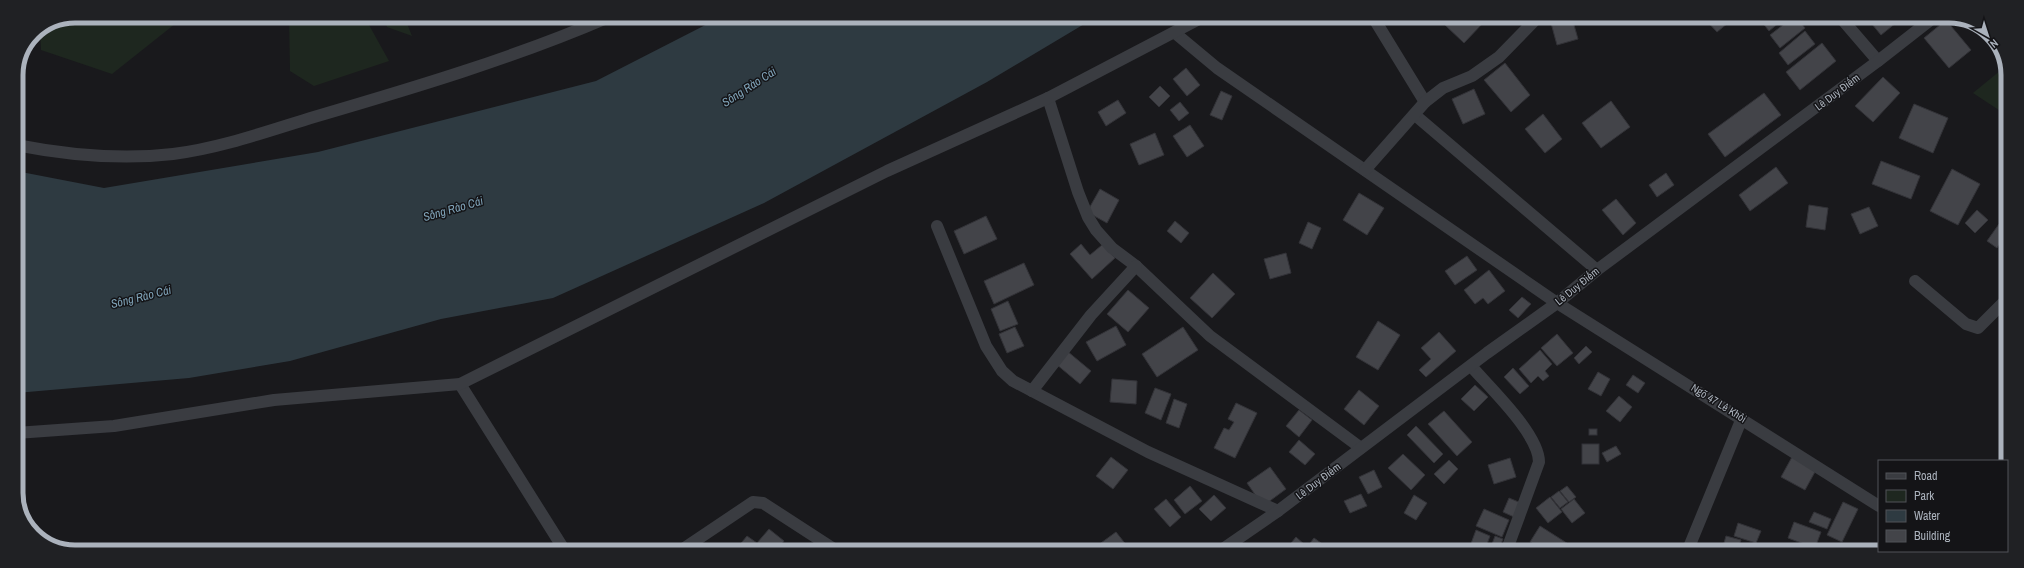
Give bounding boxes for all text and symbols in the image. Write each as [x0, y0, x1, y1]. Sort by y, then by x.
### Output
north arrow [1968, 16, 2008, 56]
text: N [1987, 36, 2001, 51]
water label: Sông Rào Cái [719, 63, 779, 111]
street label: Lê Duy Điếm [1812, 71, 1862, 113]
water label: Sông Rào Cái [421, 193, 485, 225]
street label: Lê Duy Điếm [1552, 264, 1602, 308]
water label: Sông Rào Cái [109, 282, 173, 312]
street label: Ngõ 47 Lê Khôi [1689, 380, 1749, 426]
street label: Lê Duy Điếm [1293, 460, 1343, 502]
legend [1878, 460, 2008, 552]
text: Road [1914, 468, 1938, 484]
text: Park [1914, 488, 1934, 504]
text: Water [1914, 508, 1941, 524]
text: Building [1914, 528, 1951, 544]

